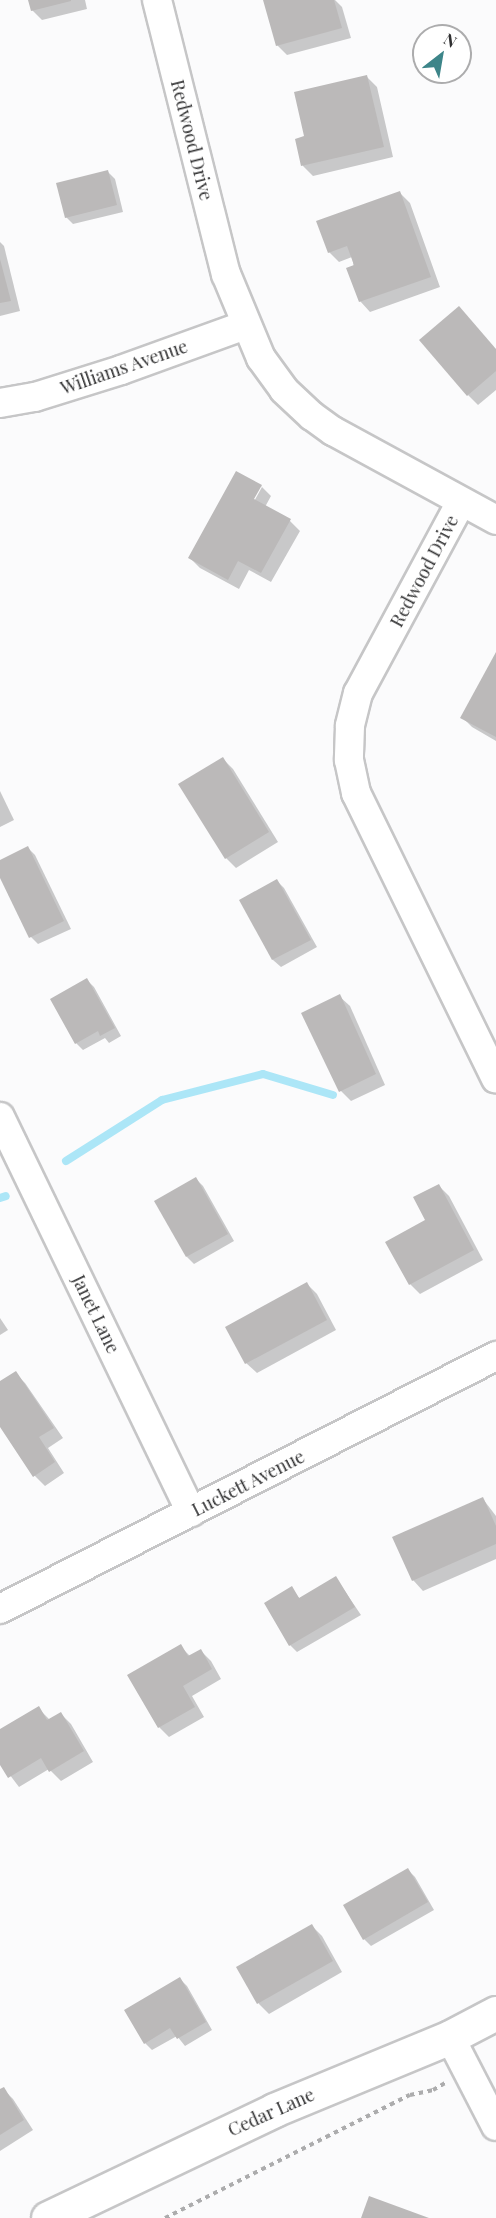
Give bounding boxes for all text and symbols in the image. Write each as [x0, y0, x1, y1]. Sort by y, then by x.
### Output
north arrow [412, 24, 472, 84]
text: N [440, 28, 461, 52]
street label: Redwood Drive [167, 77, 217, 203]
street label: Williams Avenue [57, 335, 191, 399]
street label: Redwood Drive [385, 511, 463, 631]
street label: Janet Lane [68, 1271, 124, 1357]
street label: Luckett Avenue [188, 1445, 308, 1521]
street label: Cedar Lane [224, 2083, 318, 2141]

